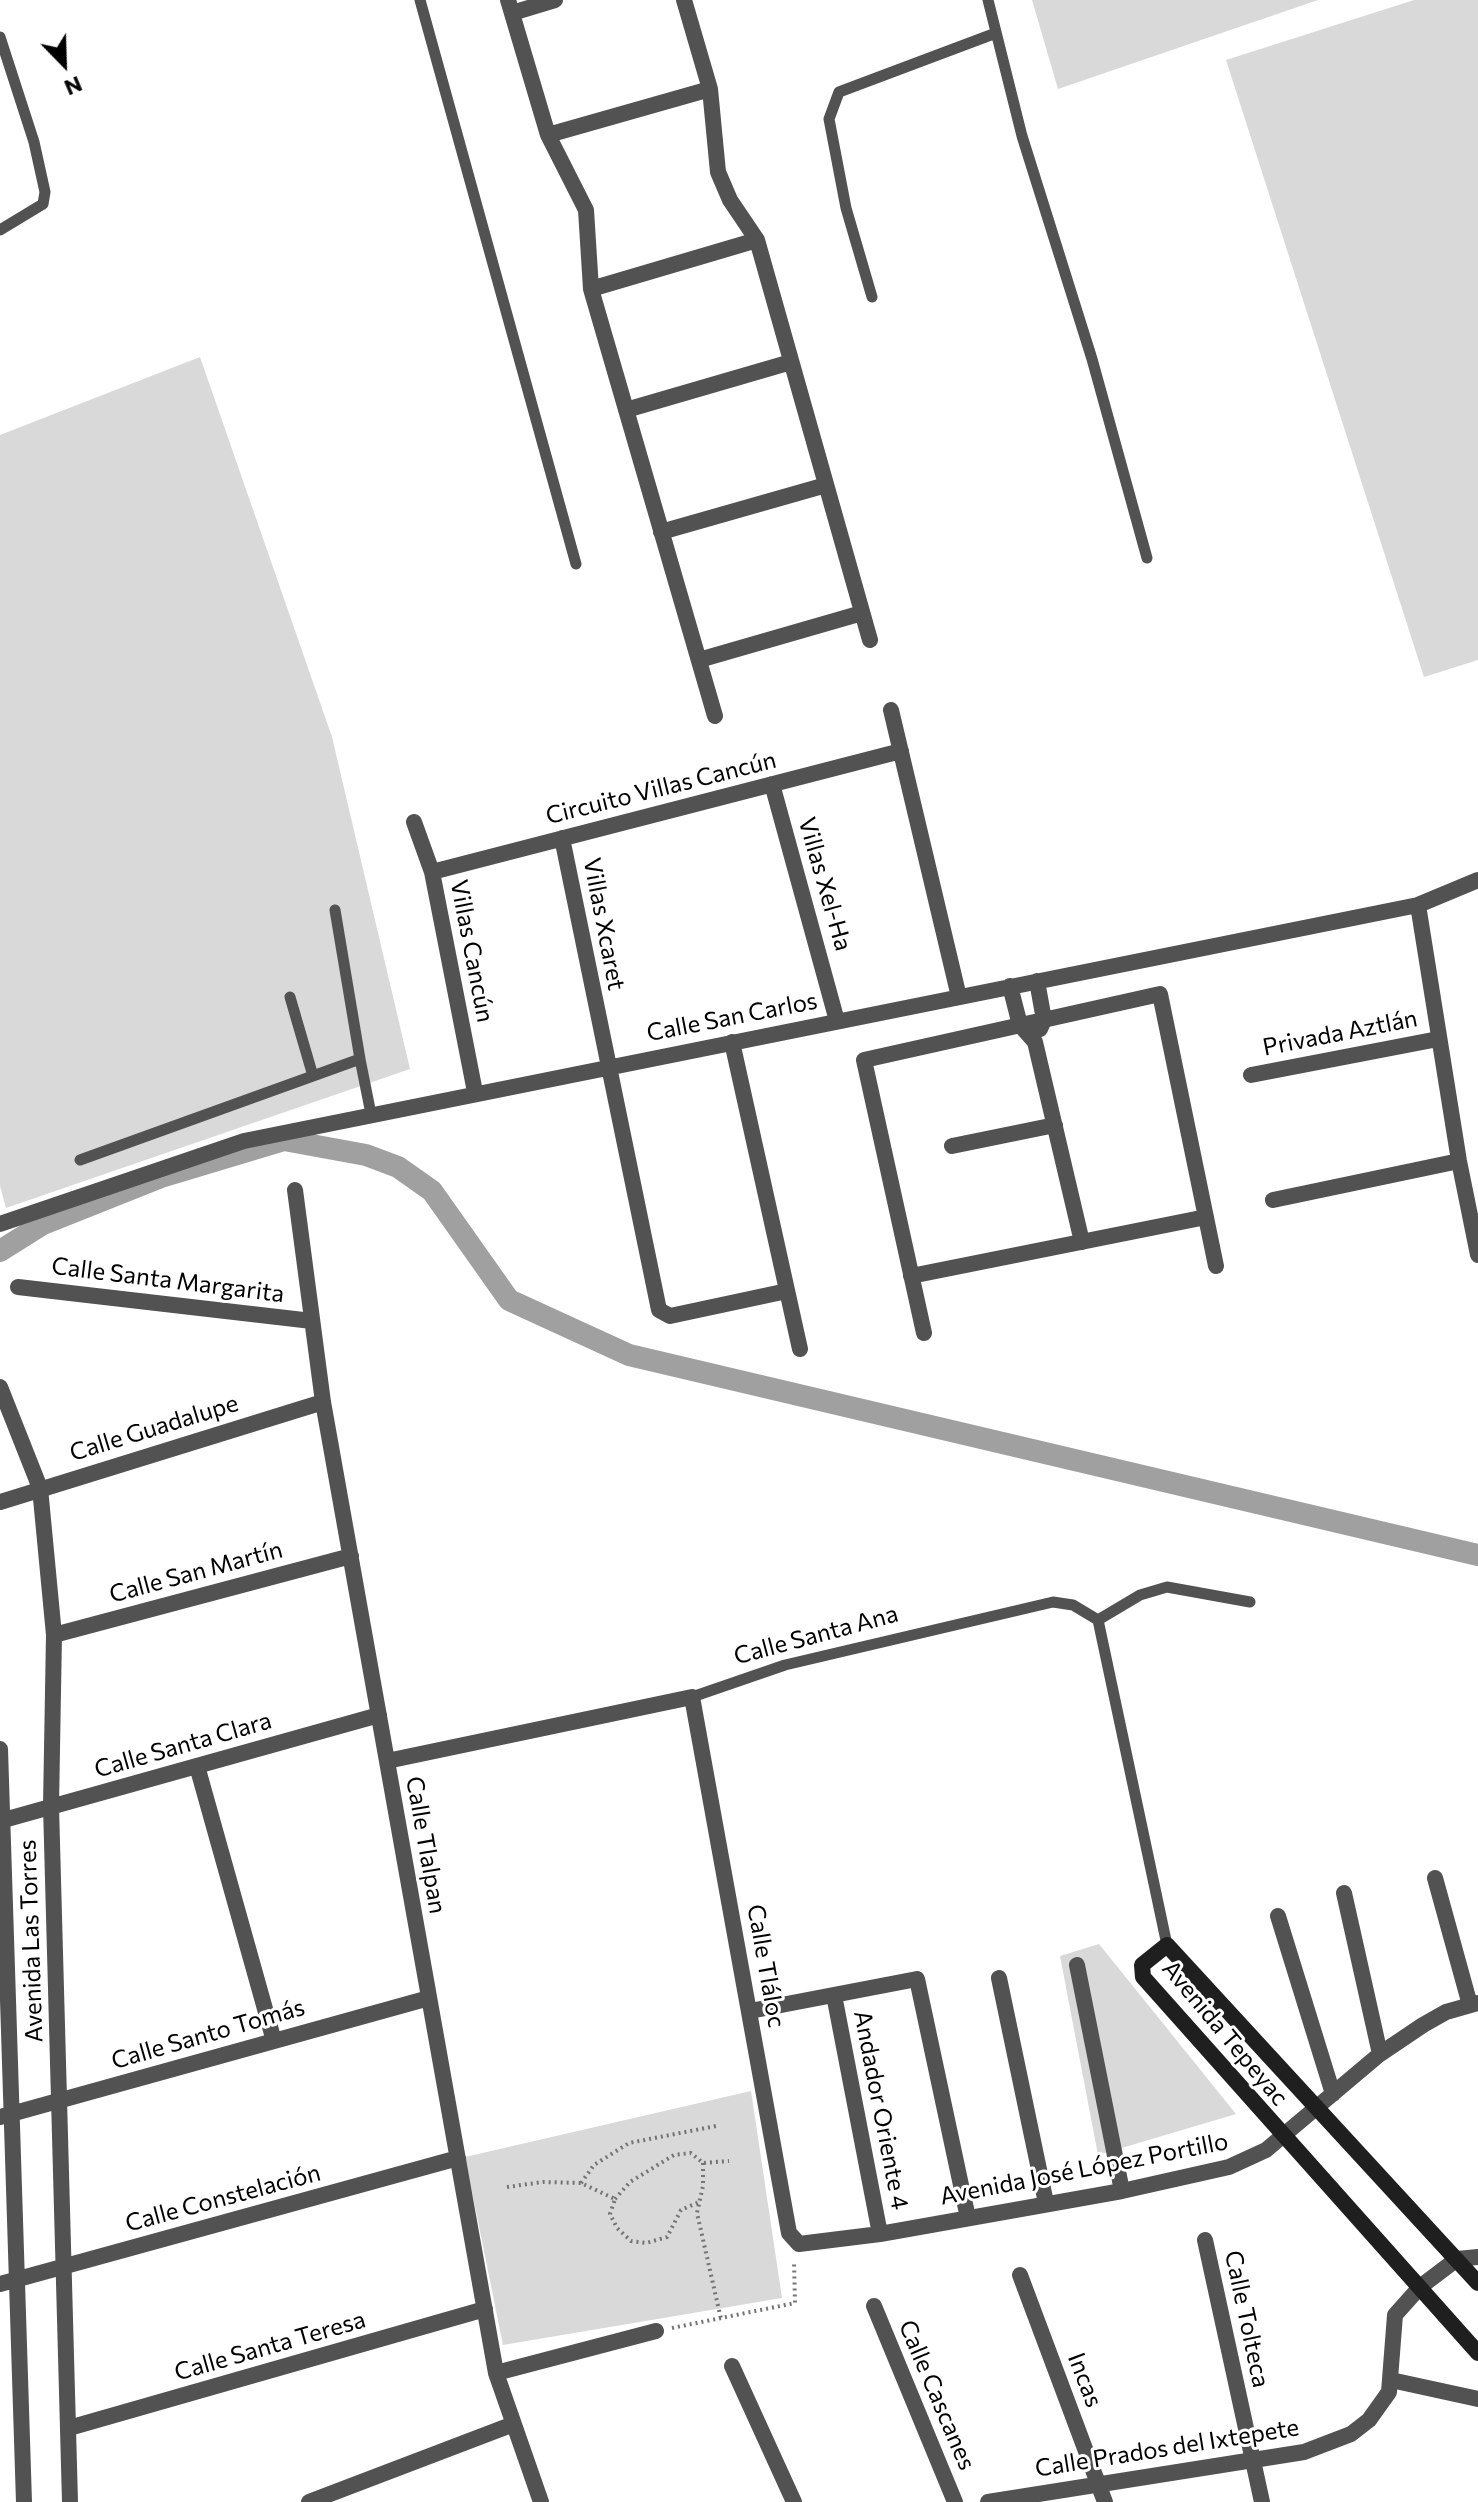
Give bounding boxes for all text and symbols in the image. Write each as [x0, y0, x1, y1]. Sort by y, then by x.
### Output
north arrow [24, 24, 104, 104]
text: N [61, 71, 86, 102]
street label: Circuito Villas Cancún [543, 745, 779, 831]
street label: Villas Xel-Ha [792, 814, 858, 954]
street label: Villas Xcaret [577, 855, 631, 993]
street label: Villas Cancún [444, 877, 500, 1025]
street label: Calle San Carlos [644, 986, 820, 1048]
street label: Privada Aztlán [1260, 1004, 1420, 1062]
street label: Calle Santa Margarita [50, 1251, 286, 1309]
street label: Calle Guadalupe [66, 1389, 242, 1467]
street label: Calle San Martín [106, 1535, 286, 1609]
street label: Calle Santa Ana [731, 1599, 901, 1671]
street label: Calle Santa Clara [91, 1706, 275, 1784]
street label: Calle Tlalpan [400, 1774, 452, 1916]
street label: Avenida Las Torres [13, 1839, 49, 2043]
street label: Calle Tláloc [741, 1902, 791, 2030]
street label: Avenida Tepeyac [1156, 1955, 1294, 2111]
street label: Calle Santo Tomás [108, 1993, 308, 2075]
street label: Andador Oriente 4 [848, 2008, 914, 2212]
street label: Avenida José López Portillo [937, 2127, 1231, 2211]
street label: Calle Constelación [122, 2158, 324, 2238]
street label: Calle Tolteca [1218, 2248, 1276, 2390]
street label: Calle Santa Teresa [171, 2305, 369, 2387]
street label: Calle Cascanes [892, 2316, 982, 2474]
street label: Incas [1062, 2349, 1108, 2411]
street label: Calle Prados del Ixtepete [1033, 2413, 1301, 2483]

